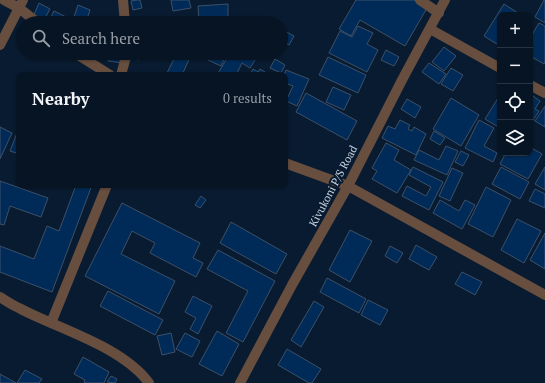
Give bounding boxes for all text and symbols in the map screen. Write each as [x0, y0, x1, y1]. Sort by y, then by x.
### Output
map controls [497, 12, 533, 156]
button: + [497, 12, 533, 48]
search box [16, 16, 288, 60]
icon: search [30, 27, 52, 49]
text: Search here [62, 28, 140, 48]
button: − [497, 48, 533, 84]
button: locate [497, 84, 533, 120]
text: Nearby [32, 87, 90, 110]
text: 0 results [223, 89, 272, 107]
button: layers [497, 120, 533, 156]
street label: Kivukoni P/S Road [306, 143, 360, 229]

